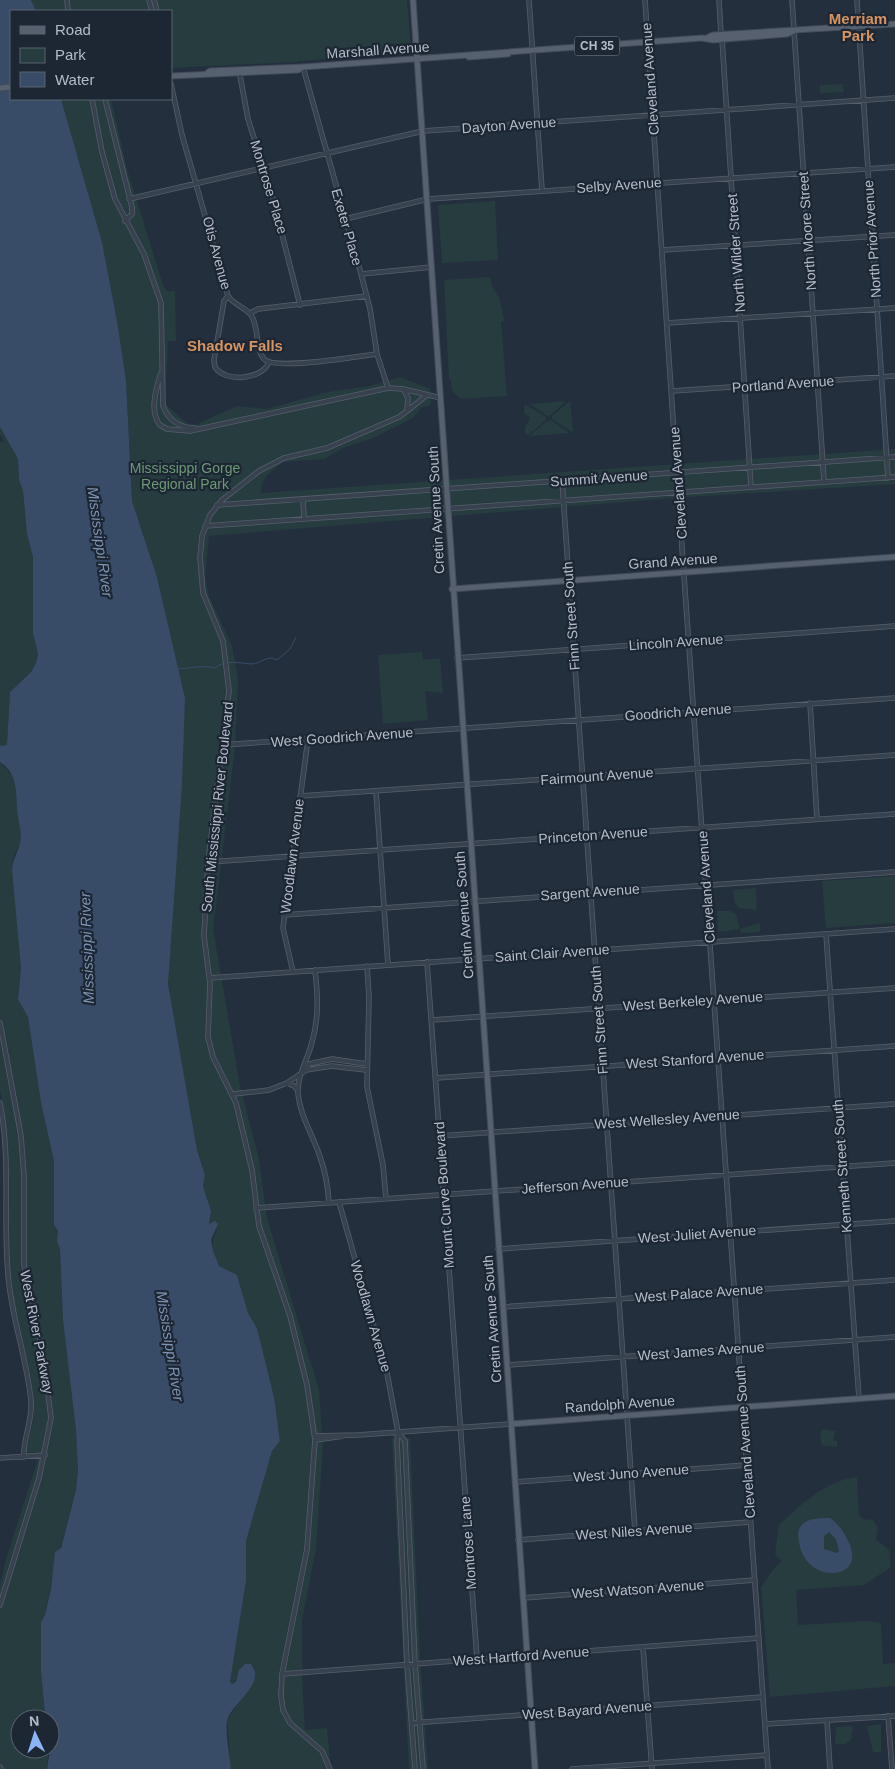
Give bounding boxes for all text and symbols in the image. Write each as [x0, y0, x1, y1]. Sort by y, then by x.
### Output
legend [10, 10, 172, 100]
district label: Merriam Park [829, 10, 887, 44]
text: Road [55, 21, 91, 38]
street label: Cleveland Avenue [638, 22, 662, 136]
road number: CH 35 [574, 36, 620, 56]
street label: Marshall Avenue [326, 38, 430, 62]
text: Park [55, 46, 86, 63]
text: Water [55, 71, 94, 88]
street label: Dayton Avenue [461, 114, 557, 136]
street label: Montrose Place [247, 138, 291, 236]
street label: North Moore Street [795, 171, 819, 291]
street label: Selby Avenue [576, 174, 662, 196]
street label: North Prior Avenue [860, 179, 884, 298]
street label: Exeter Place [328, 187, 366, 268]
street label: North Wilder Street [724, 193, 748, 313]
street label: Otis Avenue [200, 215, 235, 292]
district label: Shadow Falls [187, 337, 283, 354]
street label: Portland Avenue [731, 372, 835, 396]
street label: Cleveland Avenue [666, 426, 690, 540]
street label: Cretin Avenue South [425, 446, 447, 574]
park label: Mississippi Gorge Regional Park [130, 460, 240, 492]
street label: Summit Avenue [550, 467, 649, 489]
water label: Mississippi River [84, 485, 117, 599]
street label: Grand Avenue [628, 550, 718, 572]
street label: Finn Street South [559, 561, 583, 671]
street label: Lincoln Avenue [628, 631, 724, 653]
street label: Goodrich Avenue [624, 700, 732, 724]
street label: South Mississippi River Boulevard [198, 701, 236, 913]
street label: West Goodrich Avenue [270, 724, 414, 750]
street label: Fairmount Avenue [540, 764, 654, 788]
street label: Woodlawn Avenue [277, 798, 307, 914]
street label: Princeton Avenue [538, 823, 648, 847]
street label: Cleveland Avenue [694, 830, 718, 944]
street label: Cretin Avenue South [452, 851, 476, 979]
street label: Sargent Avenue [540, 881, 640, 903]
water label: Mississippi River [76, 891, 97, 1004]
street label: Saint Clair Avenue [494, 941, 610, 965]
street label: Finn Street South [587, 965, 611, 1075]
street label: West Berkeley Avenue [622, 988, 764, 1014]
street label: West Stanford Avenue [625, 1046, 765, 1072]
street label: Kenneth Street South [829, 1099, 855, 1233]
street label: West Wellesley Avenue [594, 1106, 740, 1132]
street label: Mount Curve Boulevard [431, 1121, 457, 1269]
street label: Jefferson Avenue [521, 1173, 629, 1197]
street label: West Juliet Avenue [637, 1222, 757, 1246]
street label: Cretin Avenue South [480, 1255, 504, 1383]
street label: Woodlawn Avenue [347, 1258, 395, 1374]
street label: West River Parkway [17, 1269, 57, 1395]
street label: West Palace Avenue [634, 1281, 764, 1305]
water label: Mississippi River [153, 1289, 188, 1403]
street label: West James Avenue [637, 1339, 765, 1363]
street label: Cleveland Avenue South [732, 1365, 758, 1519]
street label: Randolph Avenue [564, 1392, 676, 1416]
street label: West Juno Avenue [572, 1461, 690, 1485]
street label: Montrose Lane [457, 1496, 479, 1590]
street label: West Niles Avenue [575, 1519, 693, 1543]
street label: West Watson Avenue [571, 1576, 705, 1602]
street label: West Hartford Avenue [452, 1643, 590, 1669]
street label: West Bayard Avenue [521, 1697, 653, 1723]
north arrow [10, 1709, 60, 1759]
text: N [28, 1713, 40, 1729]

